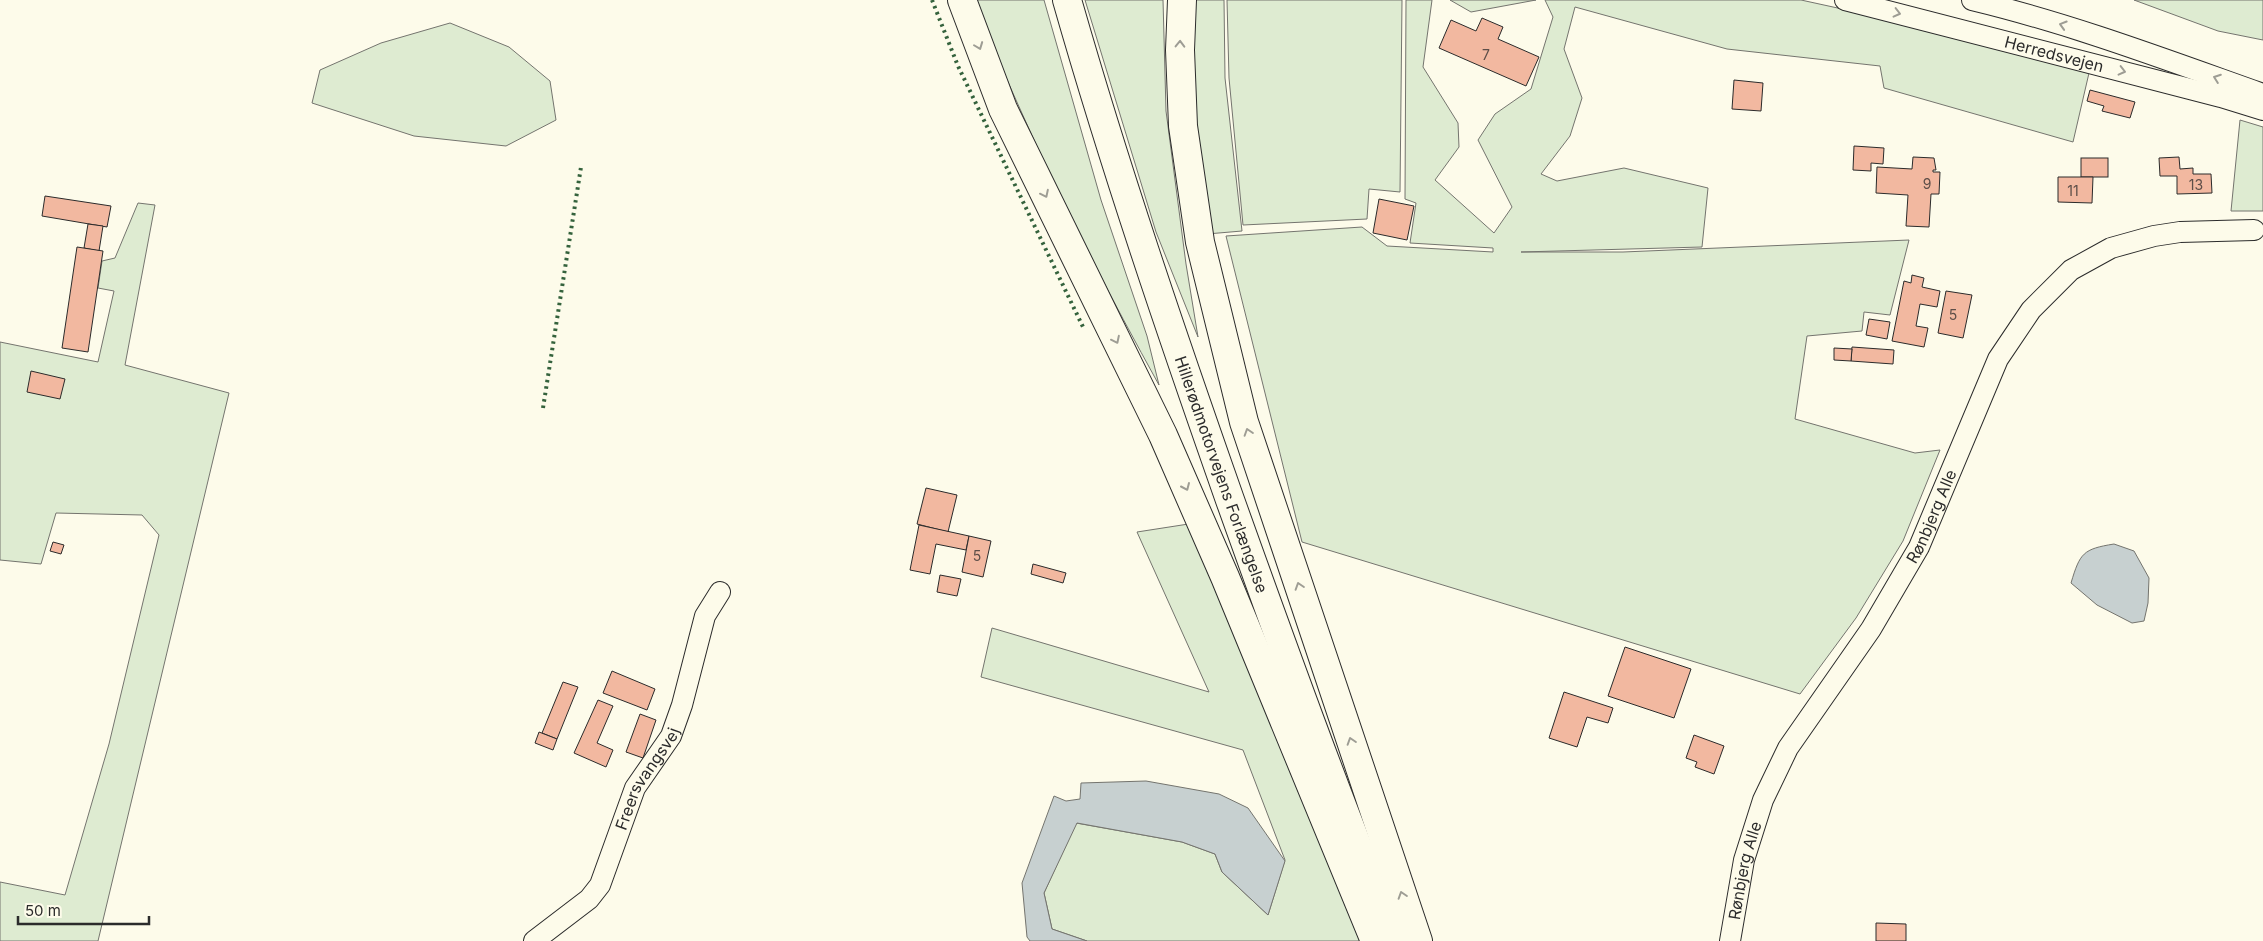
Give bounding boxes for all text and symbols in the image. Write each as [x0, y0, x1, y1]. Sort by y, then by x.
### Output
one-way arrow [1892, 7, 1901, 18]
one-way arrow [2060, 21, 2068, 31]
street label: Herredsvejen [2003, 32, 2106, 76]
one-way arrow [1175, 40, 1185, 48]
one-way arrow [972, 41, 983, 50]
house number: 7 [1482, 46, 1490, 63]
one-way arrow [2117, 66, 2126, 76]
one-way arrow [2213, 74, 2222, 84]
house number: 9 [1923, 175, 1931, 192]
house number: 13 [2189, 176, 2203, 193]
house number: 11 [2067, 182, 2079, 199]
one-way arrow [1039, 189, 1049, 198]
house number: 5 [1949, 306, 1957, 323]
one-way arrow [1110, 335, 1121, 344]
street label: Hillerødmotorvejens Forlængelse [1171, 353, 1273, 596]
one-way arrow [1244, 429, 1254, 437]
street label: Rønbjerg Alle [1902, 466, 1960, 567]
one-way arrow [1179, 482, 1190, 491]
house number: 5 [973, 547, 981, 564]
one-way arrow [1295, 583, 1305, 591]
street label: Freersvangsvej [611, 725, 683, 833]
one-way arrow [1347, 737, 1357, 745]
street label: Rønbjerg Alle [1724, 819, 1766, 921]
one-way arrow [1398, 891, 1408, 899]
scale bar [18, 894, 149, 926]
text: 50 m [25, 901, 61, 920]

